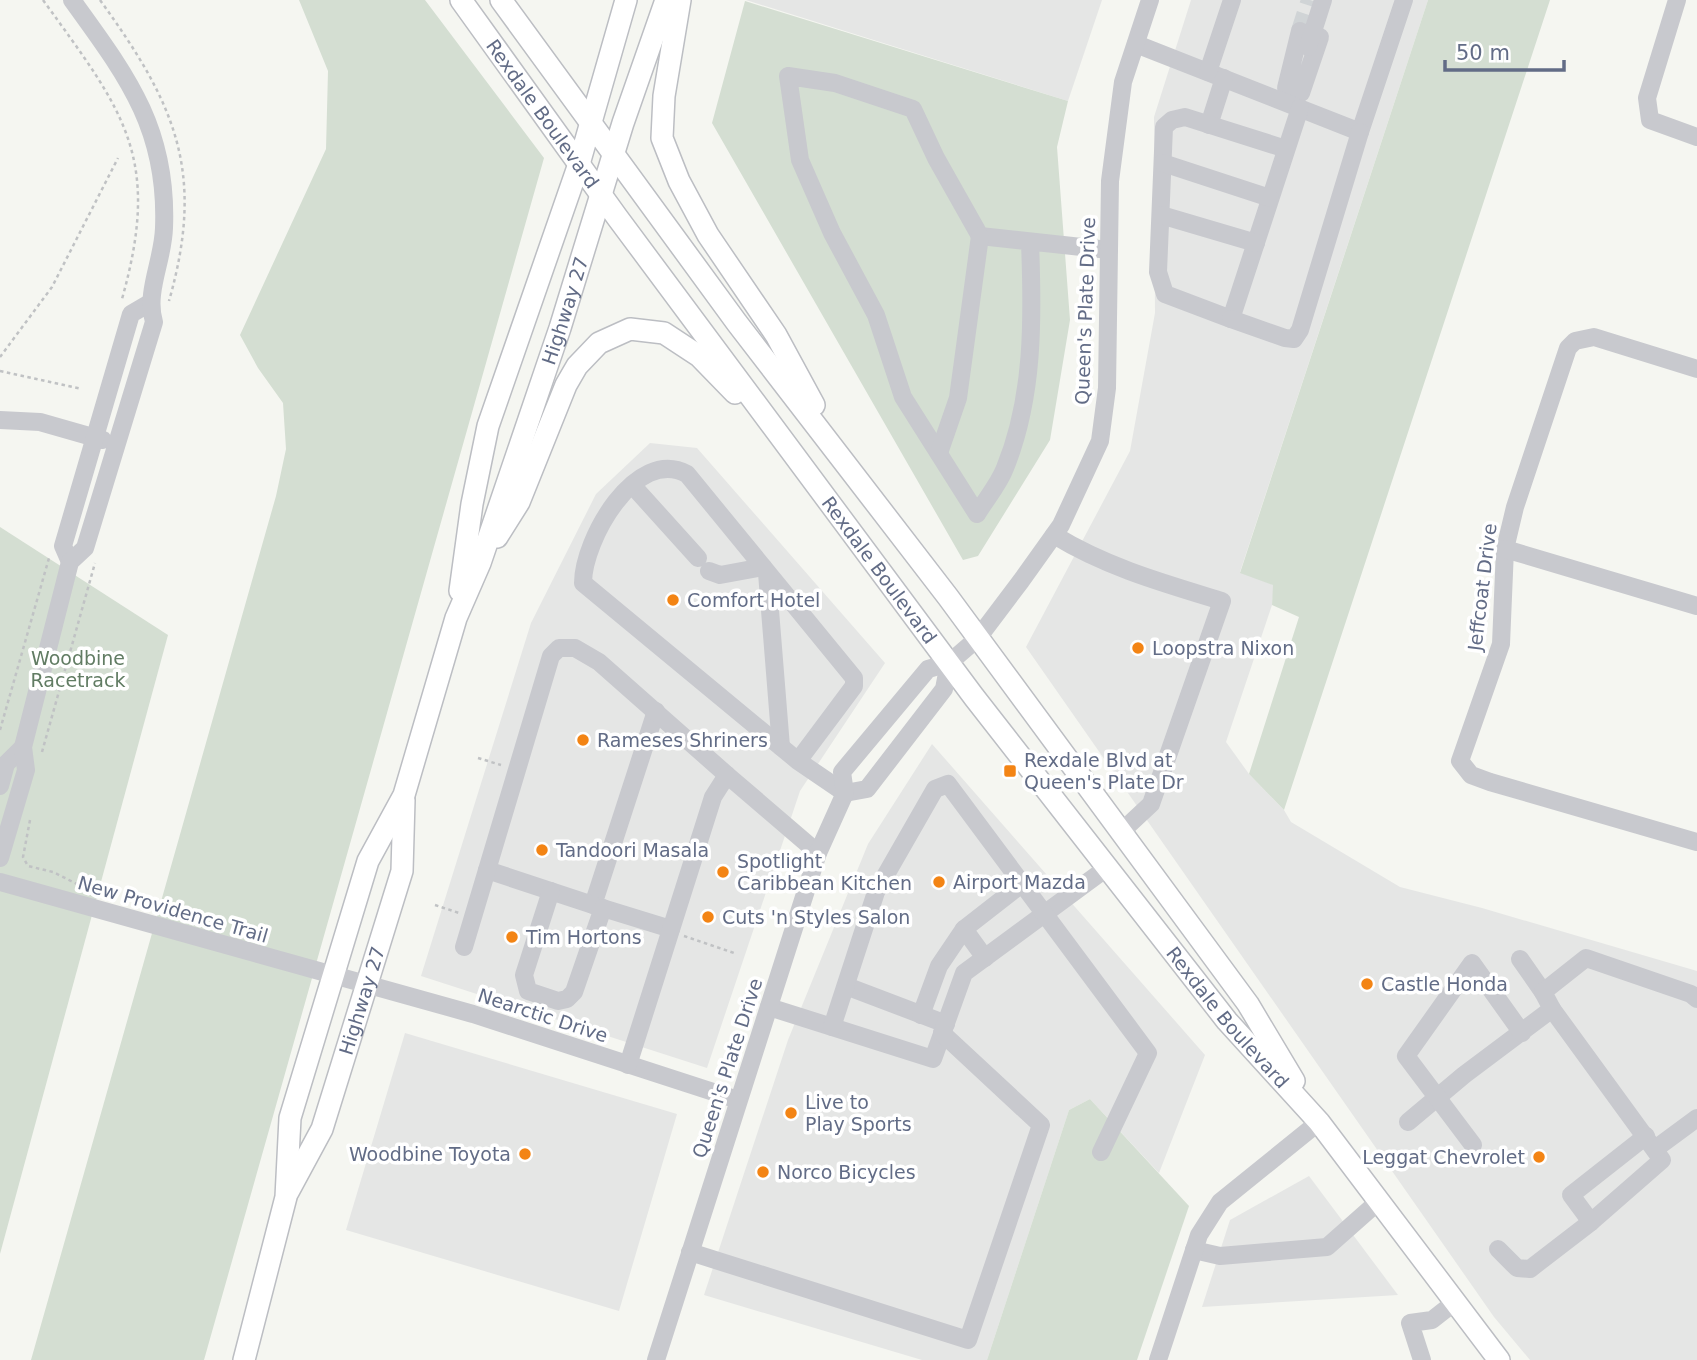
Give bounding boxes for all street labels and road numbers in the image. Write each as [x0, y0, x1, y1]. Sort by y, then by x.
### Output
street label: Rexdale Boulevard [482, 35, 604, 192]
street label: Queen's Plate Drive [1071, 217, 1099, 405]
street label: Highway 27 [537, 254, 592, 368]
street label: Rexdale Boulevard [818, 492, 941, 648]
street label: Jeffcoat Drive [1463, 522, 1501, 653]
street label: New Providence Trail [75, 871, 271, 947]
street label: Rexdale Boulevard [1162, 942, 1293, 1092]
street label: Highway 27 [335, 944, 389, 1058]
street label: Queen's Plate Drive [688, 975, 766, 1161]
street label: Nearctic Drive [475, 984, 611, 1046]

